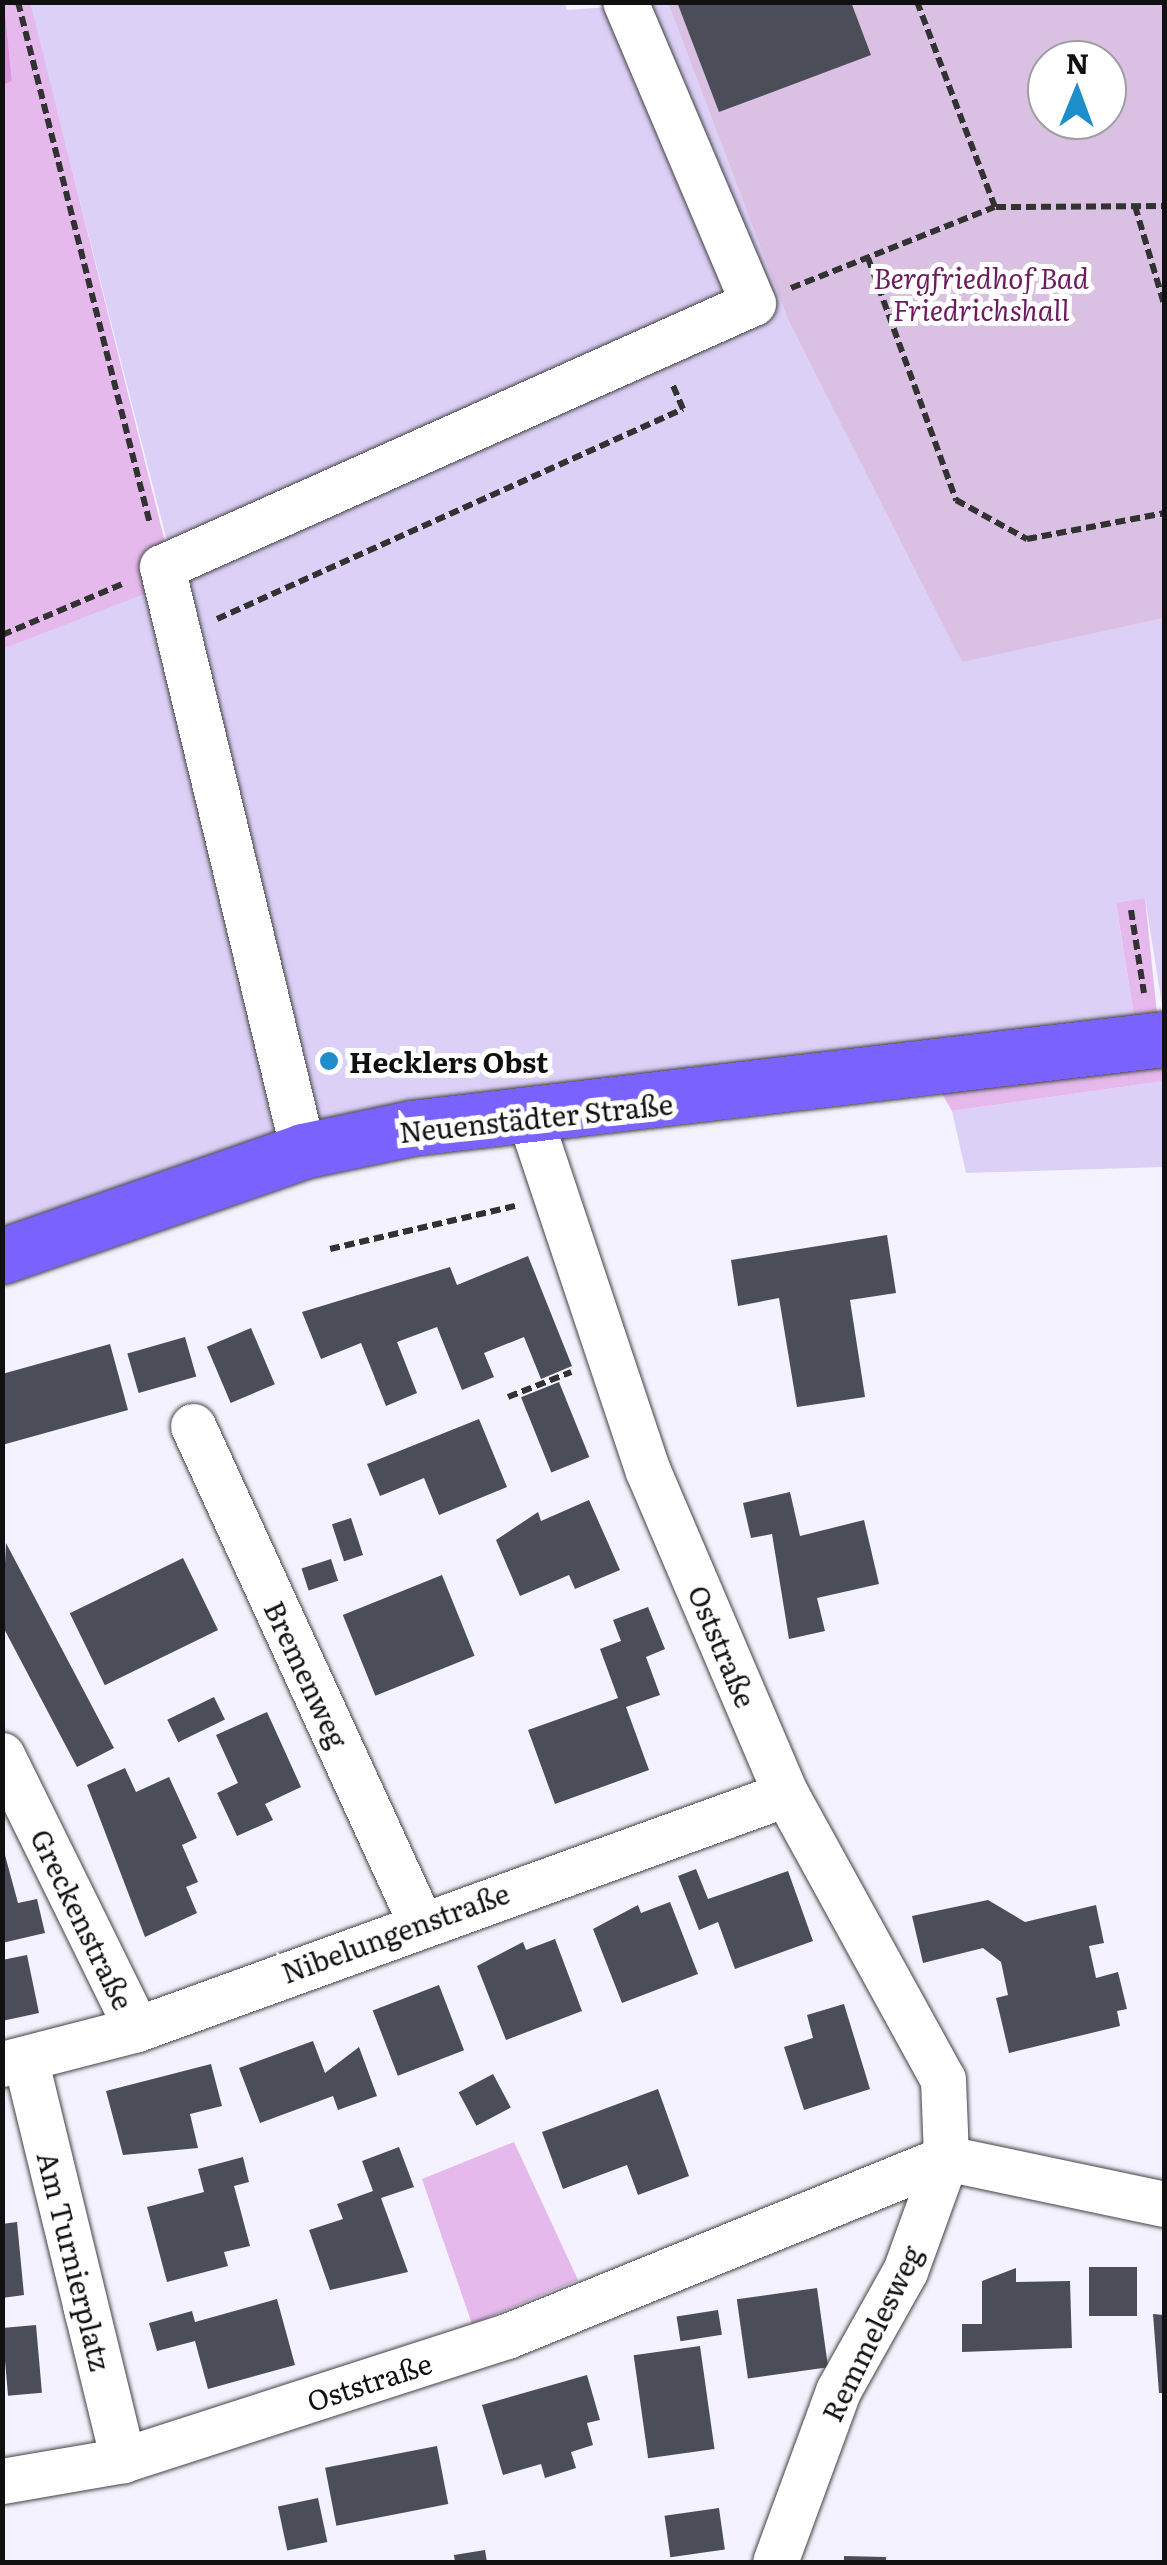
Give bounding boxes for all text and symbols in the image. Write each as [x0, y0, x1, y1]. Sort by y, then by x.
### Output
north arrow [1027, 40, 1127, 140]
text: N [1065, 41, 1090, 83]
park label: Bergfriedhof Bad Friedrichshall [873, 260, 1089, 326]
place label: Hecklers Obst [349, 1044, 548, 1078]
marker: Hecklers Obst [318, 1050, 340, 1072]
street label: Neuenstädter Straße [397, 1086, 675, 1148]
street label: Oststraße [682, 1580, 764, 1712]
street label: Bremenweg [258, 1595, 356, 1753]
street label: Greckenstraße [25, 1823, 141, 2015]
street label: Nibelungenstraße [276, 1875, 514, 1989]
street label: Am Turnierplatz [32, 2148, 118, 2374]
street label: Remmelesweg [814, 2240, 928, 2426]
street label: Oststraße [302, 2345, 436, 2417]

